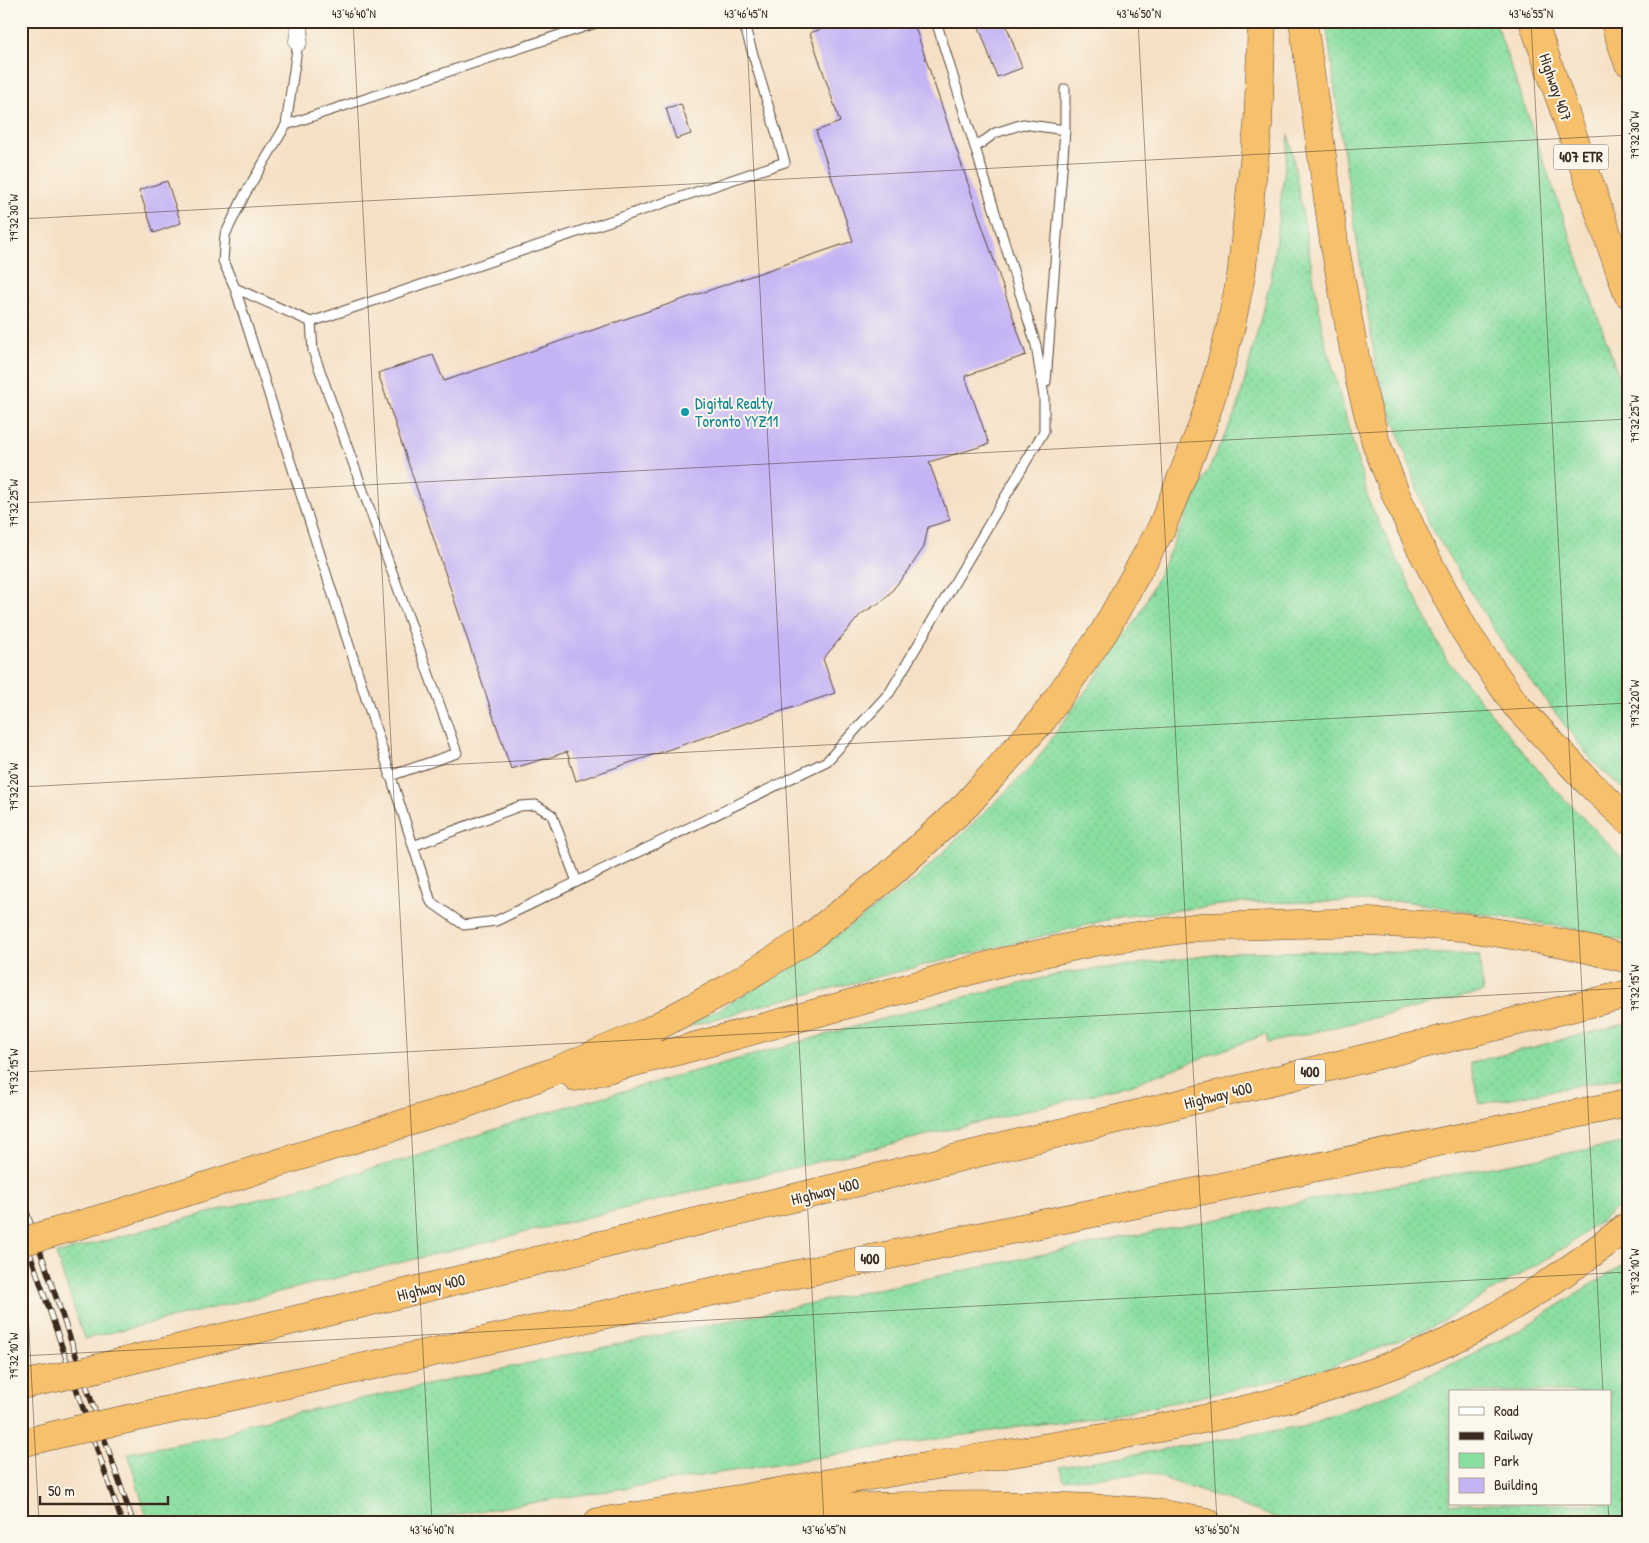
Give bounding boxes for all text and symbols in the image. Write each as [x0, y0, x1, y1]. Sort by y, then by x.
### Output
text: 43°46'40"N [332, 5, 376, 22]
text: 43°46'45"N [724, 5, 768, 22]
text: 43°46'50"N [1117, 5, 1161, 22]
text: 43°46'55"N [1509, 5, 1553, 22]
street label: Highway 407 [1534, 50, 1578, 124]
text: 79°32'30"W [1626, 110, 1643, 159]
road number: 407 ETR [1554, 144, 1608, 170]
text: 79°32'30"W [5, 193, 22, 242]
place label: Digital Realty Toronto YYZ11 [695, 392, 778, 432]
text: 79°32'25"W [1626, 394, 1643, 443]
marker: Digital Realty Toronto YYZ11 [679, 406, 691, 418]
text: 79°32'25"W [5, 478, 22, 527]
text: 79°32'20"W [1626, 679, 1643, 728]
text: 79°32'20"W [5, 762, 22, 811]
text: 79°32'15"W [1626, 964, 1643, 1011]
text: 79°32'15"W [5, 1048, 22, 1095]
road number: 400 [1295, 1060, 1325, 1084]
street label: Highway 400 [1182, 1076, 1254, 1114]
street label: Highway 400 [789, 1172, 861, 1210]
road number: 400 [855, 1246, 885, 1272]
text: 79°32'10"W [1626, 1248, 1643, 1295]
street label: Highway 400 [395, 1268, 467, 1306]
text: 79°32'10"W [5, 1332, 22, 1379]
legend [1449, 1390, 1612, 1506]
text: Road [1494, 1400, 1519, 1421]
text: Railway [1494, 1424, 1533, 1445]
text: Park [1494, 1450, 1519, 1471]
scale bar [40, 1473, 168, 1505]
text: Building [1494, 1474, 1538, 1495]
text: 50 m [48, 1480, 75, 1501]
text: 43°46'40"N [410, 1521, 454, 1538]
text: 43°46'45"N [802, 1521, 846, 1538]
text: 43°46'50"N [1195, 1521, 1239, 1538]

